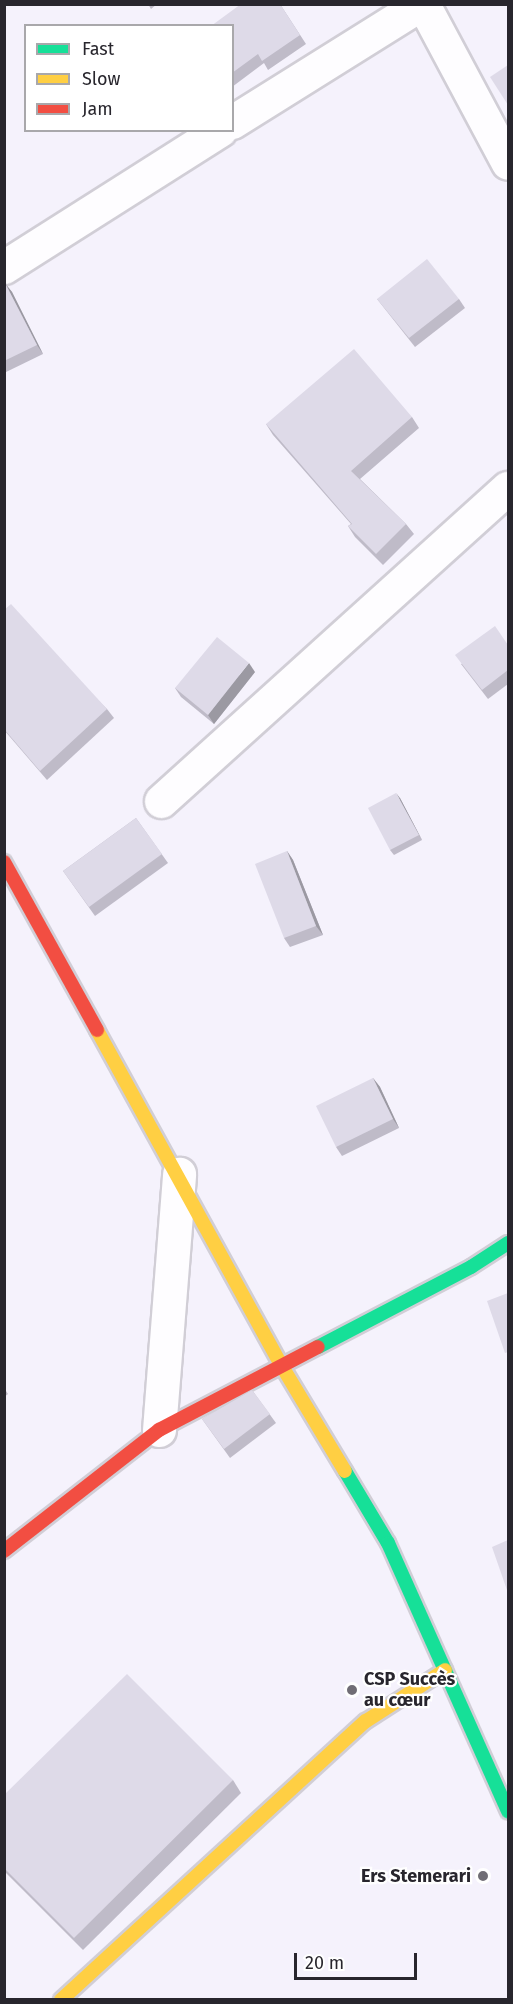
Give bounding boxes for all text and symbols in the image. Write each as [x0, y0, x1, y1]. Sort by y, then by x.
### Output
legend [24, 24, 234, 132]
text: Fast [82, 38, 114, 60]
text: Slow [82, 68, 120, 90]
text: Jam [82, 98, 113, 120]
place label: CSP Succès au cœur [364, 1669, 455, 1712]
marker: CSP Succès au cœur [345, 1683, 359, 1697]
place label: Ers Stemerari [361, 1865, 471, 1887]
marker: Ers Stemerari [476, 1869, 490, 1883]
scale bar [297, 1941, 420, 1979]
text: 20 m [305, 1952, 344, 1974]

